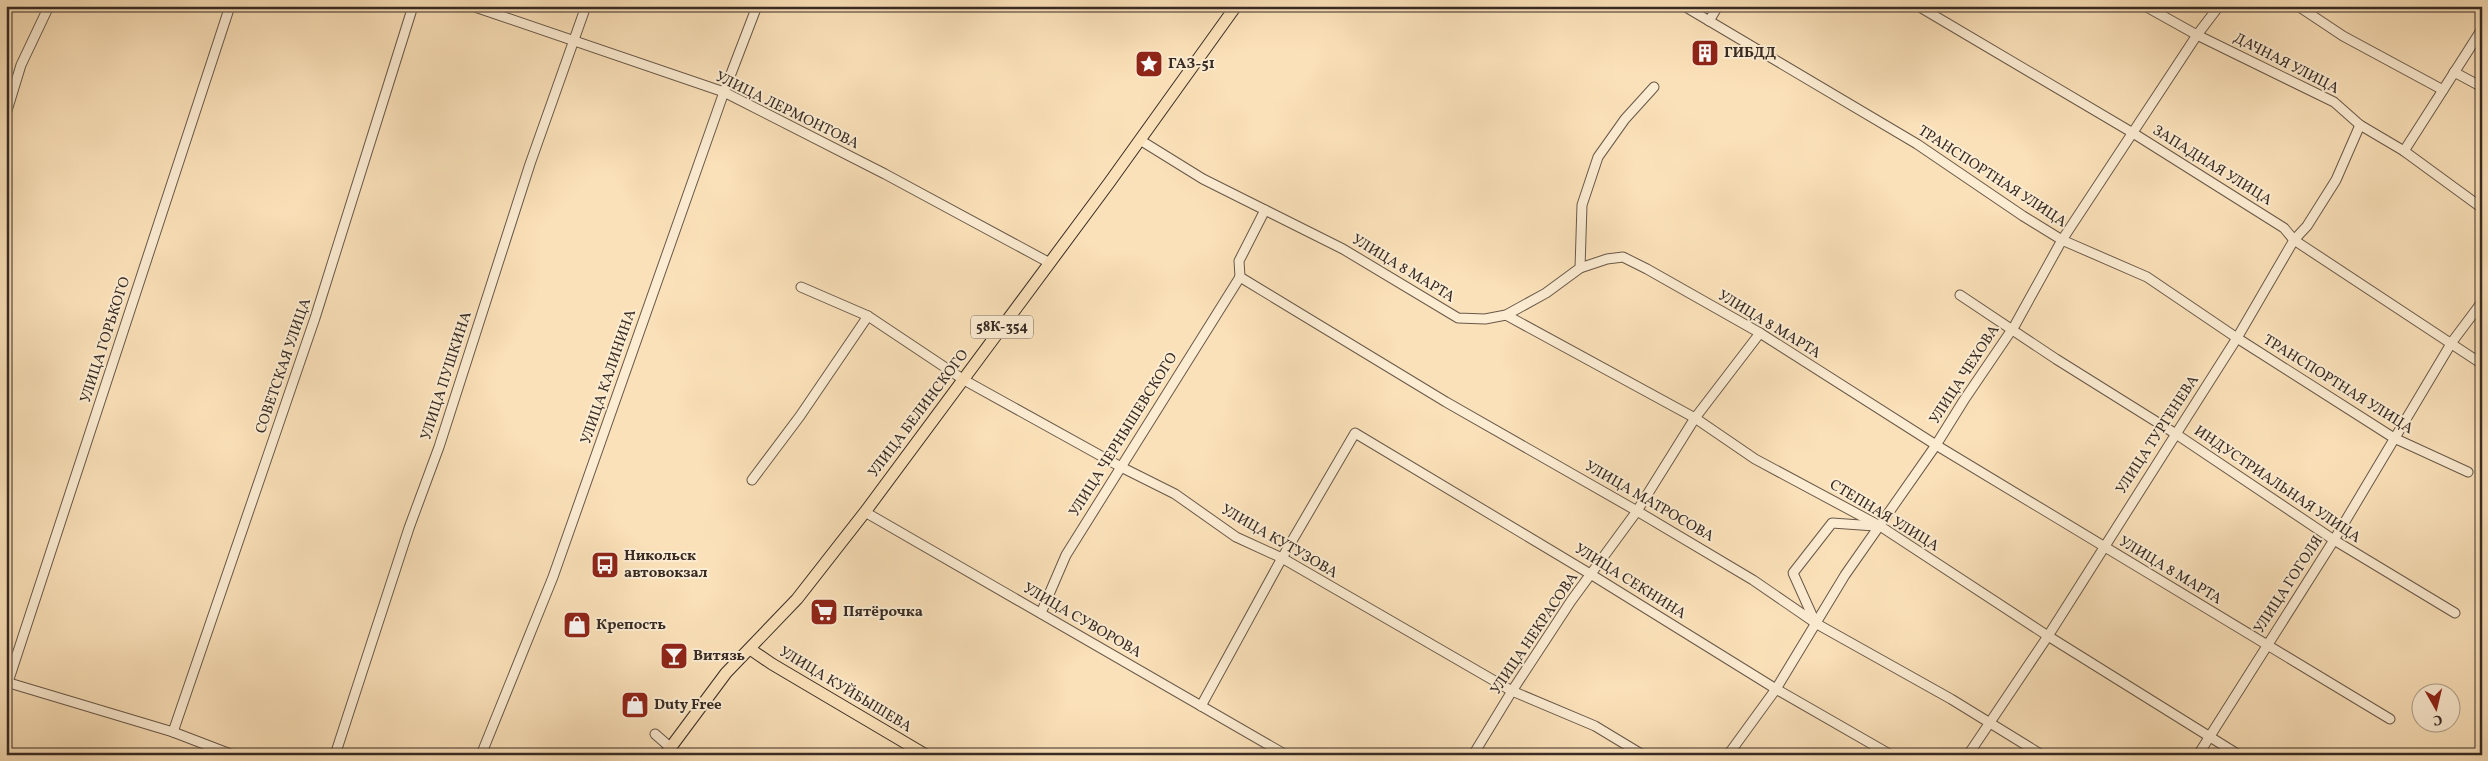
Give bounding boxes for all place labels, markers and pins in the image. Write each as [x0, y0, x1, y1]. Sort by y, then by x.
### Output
building icon: ГИБДД [1690, 38, 1720, 68]
place label: ГИБДД [1724, 43, 1776, 64]
place icon: ГАЗ-51 [1134, 49, 1164, 79]
place label: ГАЗ-51 [1168, 54, 1215, 75]
place label: Никольск автовокзал [624, 546, 708, 584]
bus stop icon: Никольск автовокзал [590, 550, 620, 580]
supermarket icon: Пятёрочка [809, 597, 839, 627]
place label: Пятёрочка [843, 602, 923, 623]
shop icon: Крепость [562, 610, 592, 640]
place label: Крепость [596, 615, 667, 636]
bar icon: Витязь [659, 641, 689, 671]
place label: Витязь [693, 646, 746, 667]
shop icon: Duty Free [620, 690, 650, 720]
place label: Duty Free [654, 695, 722, 716]

